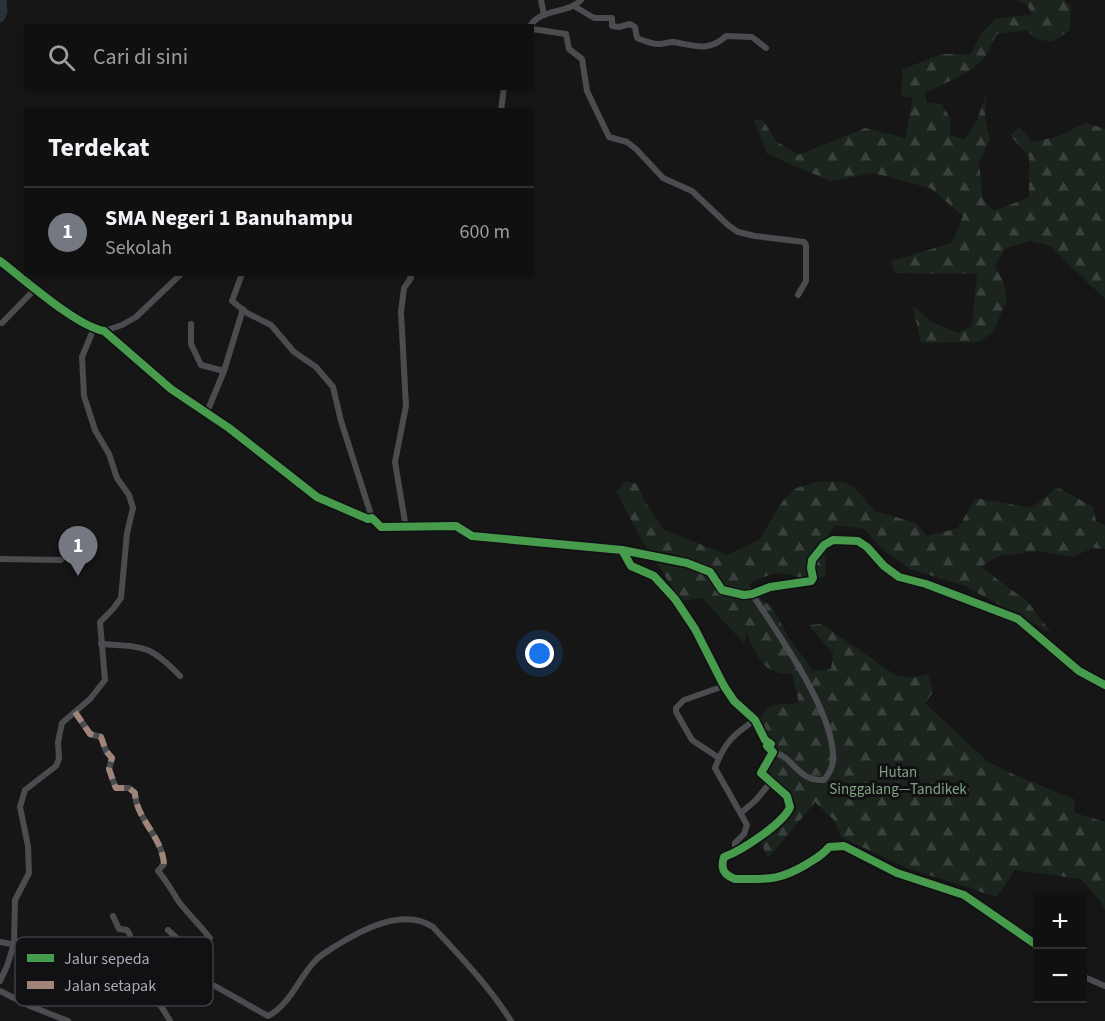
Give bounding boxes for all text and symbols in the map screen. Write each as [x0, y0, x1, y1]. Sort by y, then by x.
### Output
search box [24, 24, 534, 90]
icon: search [45, 41, 78, 74]
text: Cari di sini [93, 41, 188, 73]
text: Terdekat [48, 129, 150, 166]
text: SMA Negeri 1 Banuhampu [105, 202, 353, 234]
text: 1 [62, 218, 73, 246]
text: 600 m [460, 218, 510, 246]
text: Sekolah [105, 234, 172, 262]
pin: 1 [58, 526, 98, 576]
your location [525, 639, 554, 668]
park label: Hutan Singgalang—Tandikek [829, 762, 967, 800]
map controls [1033, 895, 1087, 1003]
button: + [1033, 895, 1087, 949]
legend [15, 937, 213, 1006]
text: Jalur sepeda [64, 948, 150, 970]
button: − [1033, 949, 1087, 1003]
text: Jalan setapak [64, 975, 156, 997]

